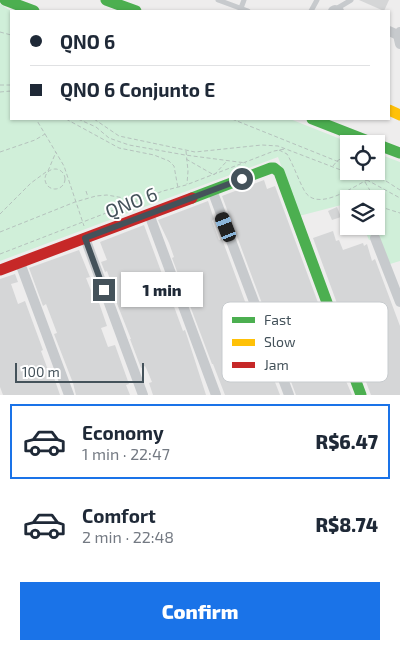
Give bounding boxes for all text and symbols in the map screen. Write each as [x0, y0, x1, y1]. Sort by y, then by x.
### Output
text: QNO 6 [60, 30, 115, 53]
text: QNO 6 Conjunto E [60, 78, 215, 101]
map controls [340, 135, 385, 235]
button: locate [340, 135, 385, 180]
route start [231, 168, 253, 190]
street label: QNO 6 [102, 182, 160, 222]
button: layers [340, 190, 385, 235]
car [213, 210, 238, 244]
callout: 1 min [122, 272, 204, 308]
route end [93, 279, 115, 301]
text: 1 min [142, 280, 182, 299]
legend [222, 302, 388, 382]
text: Fast [264, 311, 291, 328]
text: Slow [264, 333, 296, 350]
text: Jam [264, 356, 289, 373]
scale bar [15, 360, 144, 383]
text: 100 m [22, 363, 60, 380]
icon: car [22, 419, 67, 464]
text: Economy [82, 421, 164, 444]
text: R$6.47 [316, 430, 378, 453]
text: 1 min · 22:47 [82, 444, 170, 463]
icon: car [22, 502, 67, 547]
text: Comfort [82, 504, 156, 527]
text: R$8.74 [316, 513, 378, 536]
text: 2 min · 22:48 [82, 527, 174, 546]
button: Confirm [20, 582, 380, 640]

